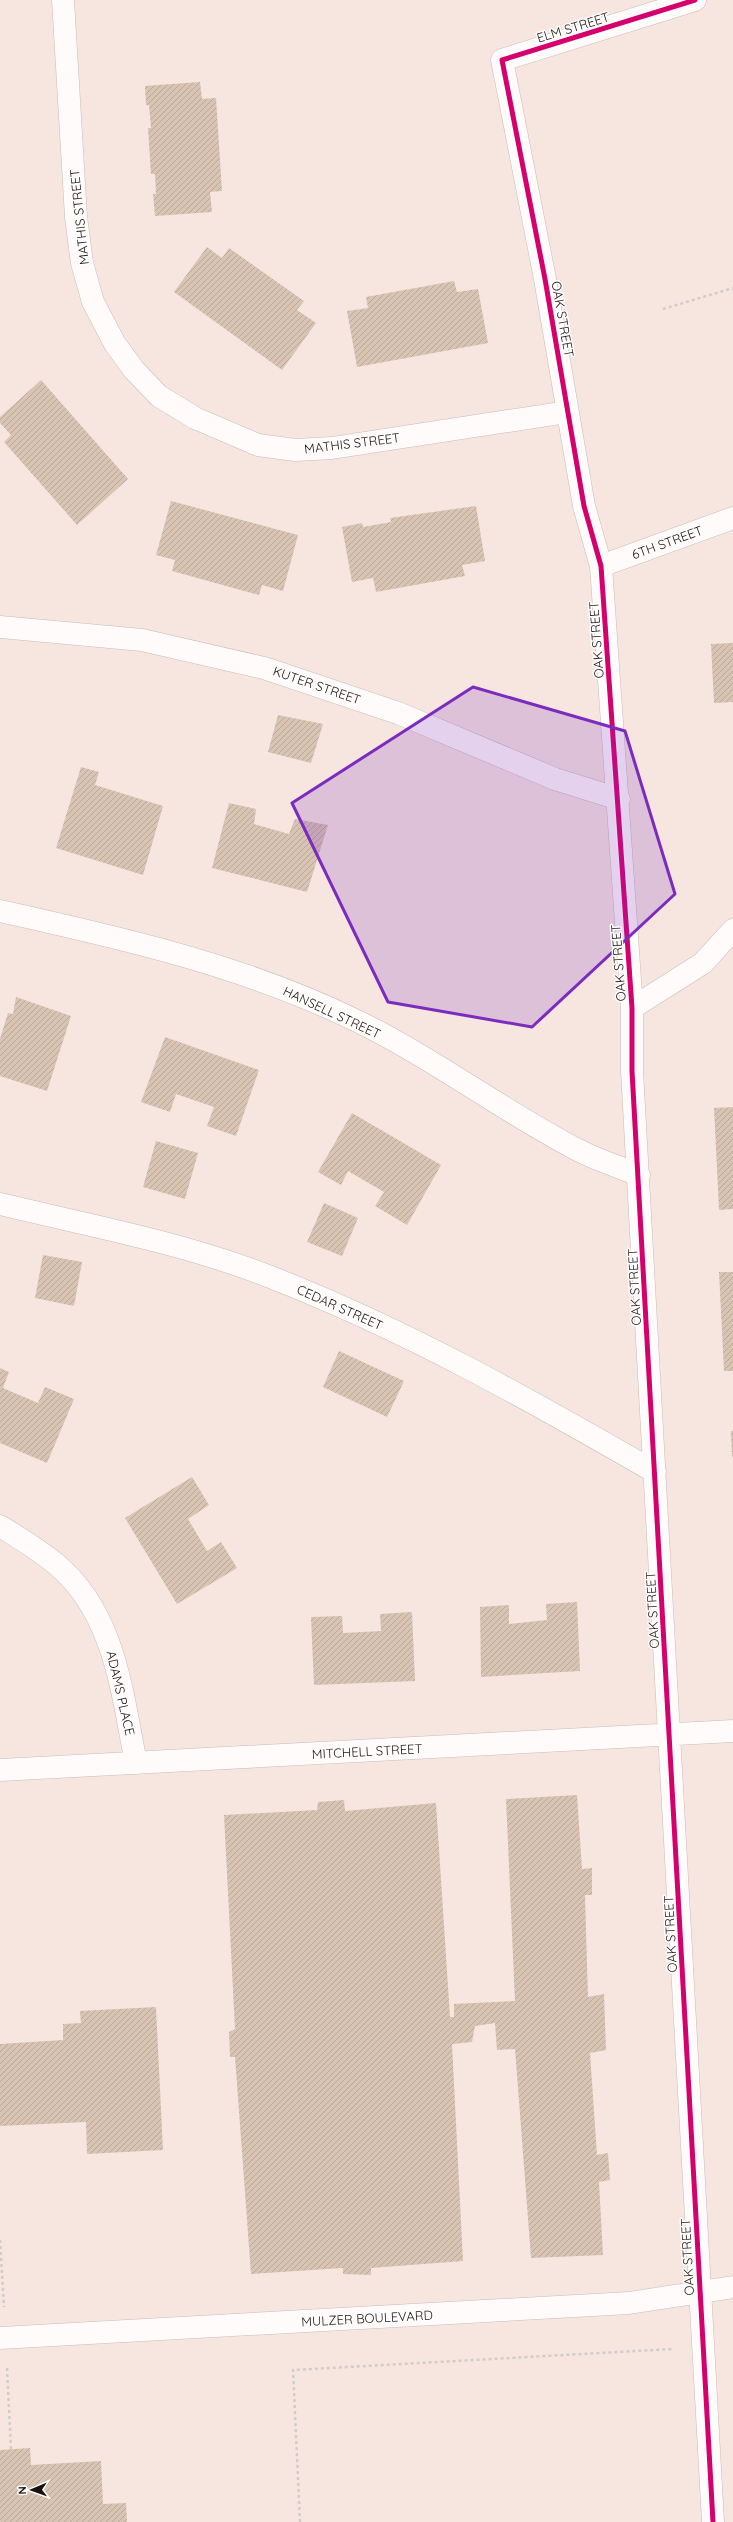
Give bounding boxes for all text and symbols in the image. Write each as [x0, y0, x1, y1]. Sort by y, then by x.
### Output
street label: ELM STREET [535, 8, 611, 46]
street label: MATHIS STREET [66, 168, 92, 266]
street label: OAK STREET [548, 280, 578, 359]
street label: MATHIS STREET [303, 429, 401, 457]
street label: 6TH STREET [629, 522, 705, 562]
street label: OAK STREET [585, 601, 607, 679]
street label: KUTER STREET [271, 662, 363, 708]
street label: OAK STREET [607, 924, 629, 1002]
street label: HANSELL STREET [281, 982, 383, 1042]
street label: OAK STREET [624, 1248, 644, 1326]
street label: CEDAR STREET [295, 1281, 386, 1333]
street label: OAK STREET [642, 1571, 662, 1649]
street label: ADAMS PLACE [103, 1649, 139, 1737]
street label: MITCHELL STREET [311, 1740, 423, 1762]
street label: OAK STREET [660, 1895, 680, 1973]
street label: OAK STREET [677, 2218, 697, 2296]
street label: MULZER BOULEVARD [301, 2307, 433, 2329]
north arrow [12, 2470, 52, 2510]
text: N [15, 2486, 29, 2495]

